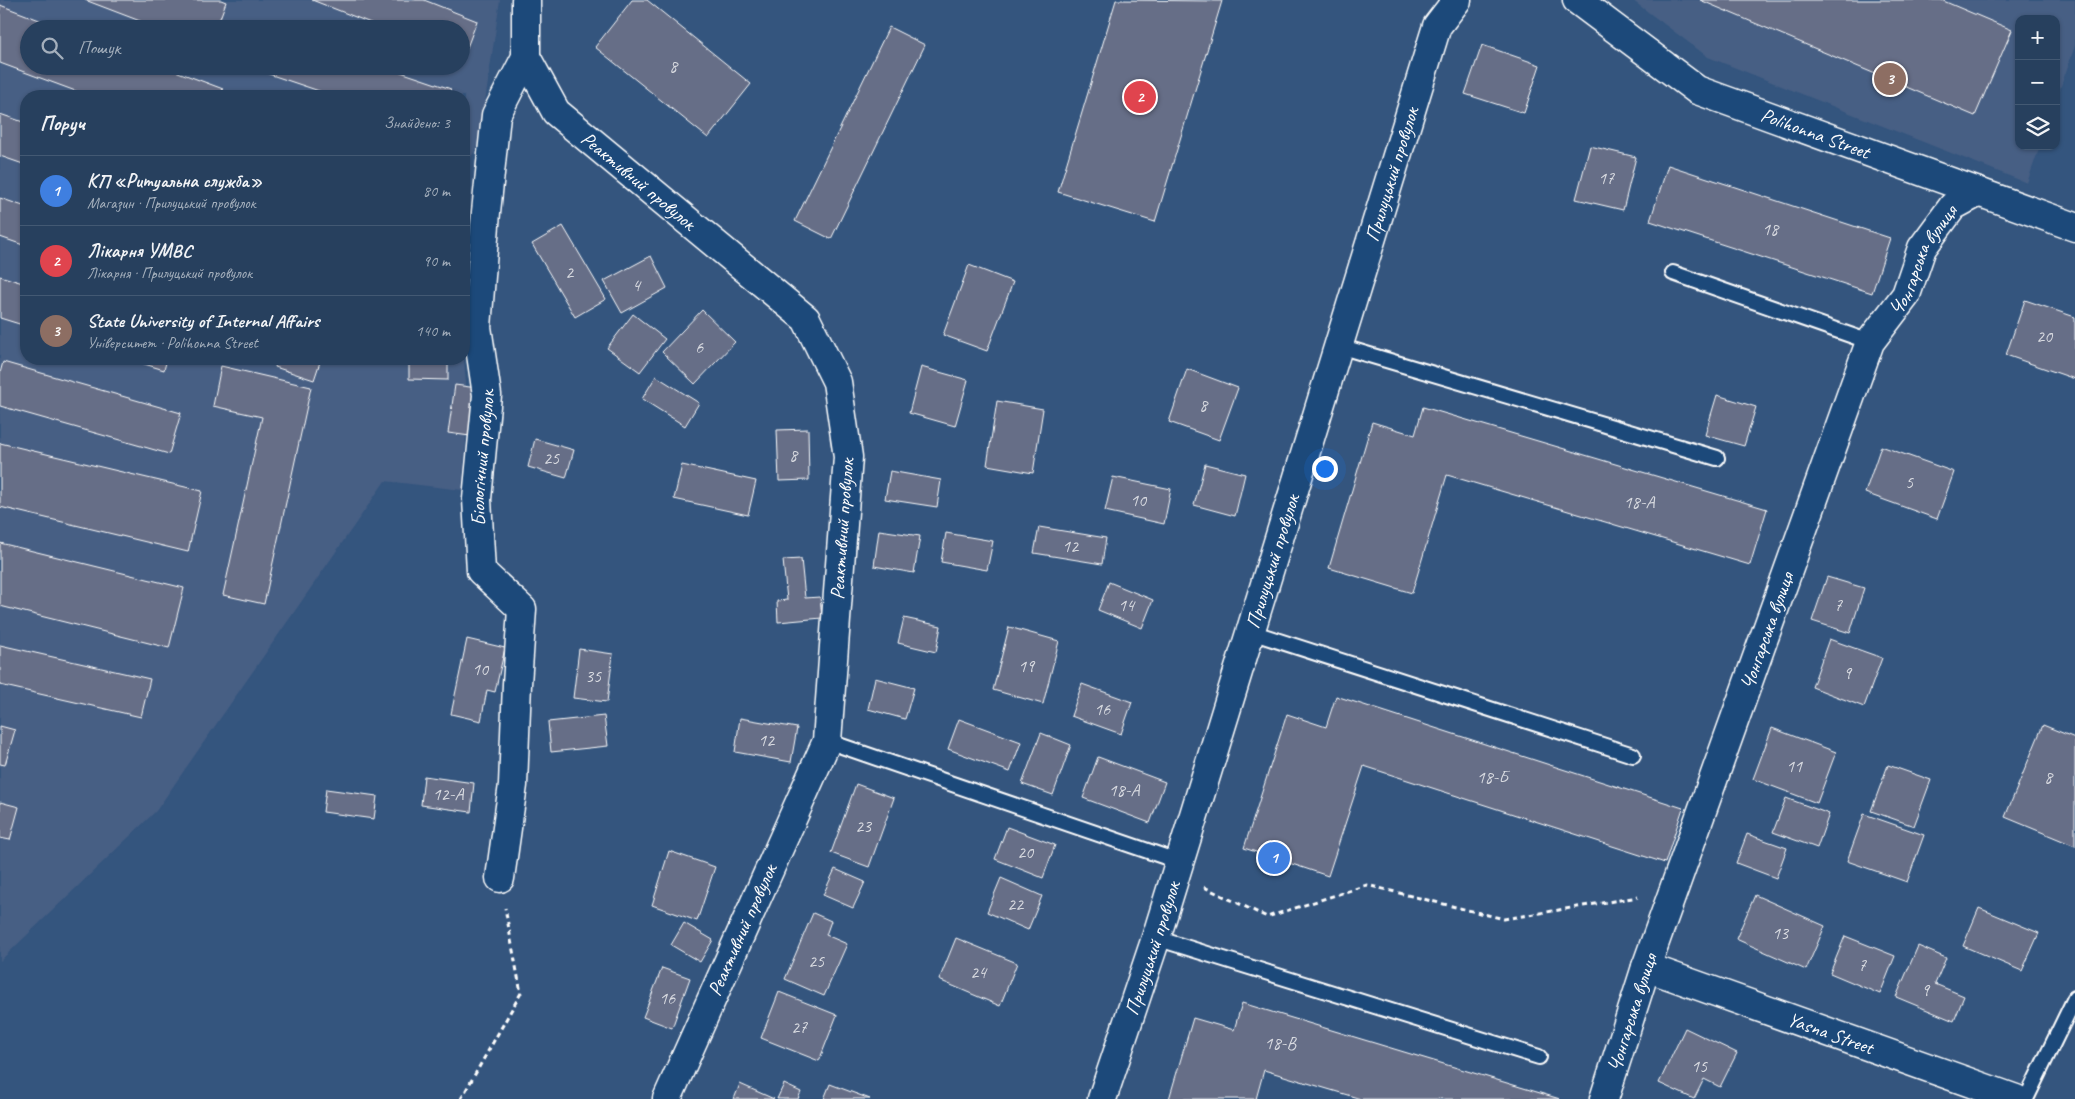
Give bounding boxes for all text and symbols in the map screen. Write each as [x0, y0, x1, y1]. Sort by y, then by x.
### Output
map controls [2015, 15, 2060, 150]
button: + [2015, 15, 2060, 60]
search box [20, 20, 470, 75]
icon: search [38, 34, 66, 62]
text: Пошук [78, 36, 120, 60]
house number: 8 [669, 55, 679, 77]
pin: 3 [1874, 60, 1906, 98]
button: − [2015, 60, 2060, 105]
pin: 2 [1124, 78, 1156, 116]
street label: Polihonna Street [1758, 102, 1875, 165]
street label: Прилуцький провулок [1359, 103, 1424, 244]
button: layers [2015, 105, 2060, 150]
text: Поруч [40, 110, 85, 136]
text: Знайдено: 3 [384, 113, 450, 133]
street label: Реактивний провулок [576, 126, 703, 236]
house number: 17 [1598, 167, 1615, 189]
text: КП «Ритуальна служба» [87, 169, 262, 193]
text: 1 [52, 181, 60, 201]
text: 80 m [423, 181, 450, 201]
text: Магазин · Прилуцький провулок [87, 193, 256, 213]
street label: Чонгарська вулиця [1883, 198, 1964, 320]
house number: 18 [1762, 218, 1780, 240]
text: Лікарня УМВС [87, 239, 192, 263]
text: 2 [52, 251, 60, 271]
text: 90 m [423, 251, 450, 271]
house number: 2 [565, 261, 575, 283]
text: Лікарня · Прилуцький провулок [87, 263, 252, 283]
house number: 4 [632, 274, 642, 296]
text: State University of Internal Affairs [87, 309, 319, 333]
text: 3 [52, 321, 60, 341]
text: 140 m [416, 321, 450, 341]
house number: 20 [2036, 325, 2054, 347]
text: Університет · Polihonna Street [87, 333, 258, 353]
house number: 6 [695, 336, 704, 358]
street label: Біологічний провулок [464, 387, 500, 527]
house number: 8 [1199, 394, 1209, 416]
house number: 8 [789, 444, 799, 466]
house number: 25 [543, 447, 560, 469]
street label: Реактивний провулок [825, 456, 860, 600]
your location [1312, 456, 1338, 482]
house number: 5 [1905, 471, 1914, 493]
house number: 10 [1130, 489, 1148, 511]
street label: Прилуцький провулок [1240, 490, 1305, 631]
house number: 18-А [1623, 491, 1656, 513]
house number: 12 [1062, 535, 1080, 557]
street label: Чонгарська вулиця [1734, 567, 1800, 692]
house number: 14 [1118, 594, 1136, 616]
house number: 7 [1834, 594, 1843, 616]
house number: 19 [1018, 655, 1036, 677]
house number: 10 [472, 658, 490, 680]
house number: 9 [1843, 662, 1853, 684]
house number: 35 [585, 665, 602, 687]
house number: 16 [1094, 698, 1111, 720]
house number: 12 [758, 729, 776, 751]
house number: 11 [1786, 755, 1803, 777]
house number: 18-Б [1476, 766, 1510, 788]
house number: 8 [2044, 766, 2054, 788]
house number: 18-А [1108, 779, 1141, 801]
house number: 12-А [432, 783, 465, 805]
house number: 23 [855, 815, 873, 837]
pin: 1 [1258, 839, 1290, 877]
house number: 20 [1017, 841, 1035, 863]
street label: Реактивний провулок [702, 859, 783, 1000]
street label: Прилуцький провулок [1119, 877, 1186, 1018]
house number: 22 [1007, 893, 1025, 915]
house number: 13 [1772, 922, 1790, 944]
street label: Чонгарська вулиця [1601, 948, 1663, 1074]
house number: 25 [808, 950, 825, 972]
house number: 7 [1858, 954, 1867, 976]
house number: 24 [970, 961, 988, 983]
house number: 9 [1921, 979, 1931, 1001]
house number: 16 [659, 987, 676, 1009]
street label: Yasna Street [1784, 1006, 1879, 1060]
house number: 27 [791, 1016, 808, 1038]
house number: 18-В [1264, 1032, 1297, 1054]
house number: 15 [1691, 1055, 1708, 1077]

